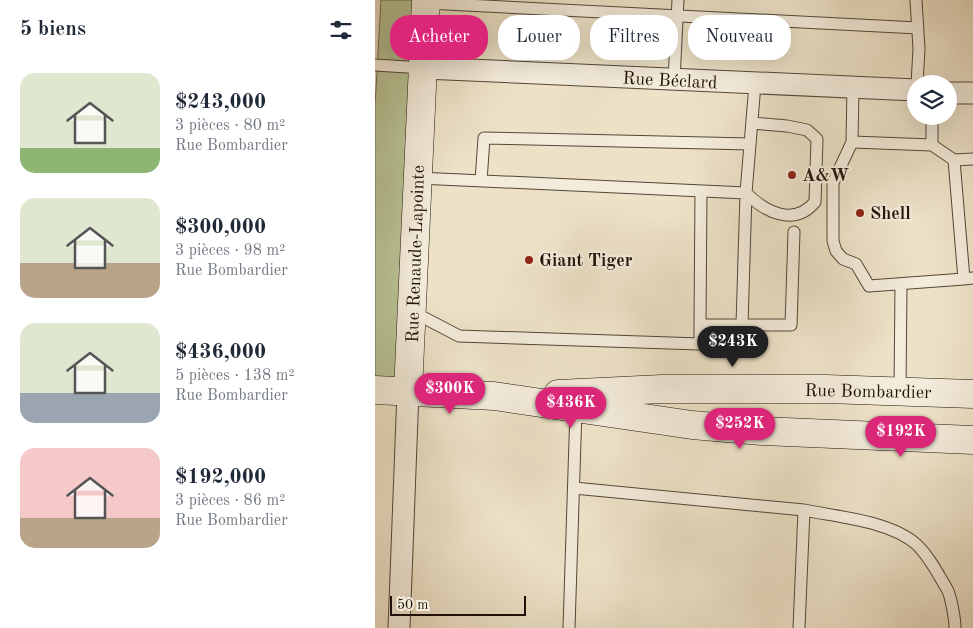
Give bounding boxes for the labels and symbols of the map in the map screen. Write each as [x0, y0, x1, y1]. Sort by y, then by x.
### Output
street label: Rue Béclard [622, 70, 718, 92]
street label: Rue Renaude-Lapointe [404, 165, 428, 343]
place label: A&W [802, 167, 850, 185]
marker: A&W [786, 169, 798, 181]
place label: Shell [870, 205, 911, 223]
marker: Shell [854, 207, 866, 219]
place label: Giant Tiger [539, 252, 633, 270]
marker: Giant Tiger [523, 254, 535, 266]
pin: $243K [698, 326, 768, 368]
pin: $300K [415, 372, 485, 415]
street label: Rue Bombardier [804, 382, 932, 402]
pin: $436K [536, 386, 606, 429]
pin: $252K [705, 408, 775, 450]
pin: $192K [866, 416, 936, 458]
scale bar [390, 593, 526, 616]

